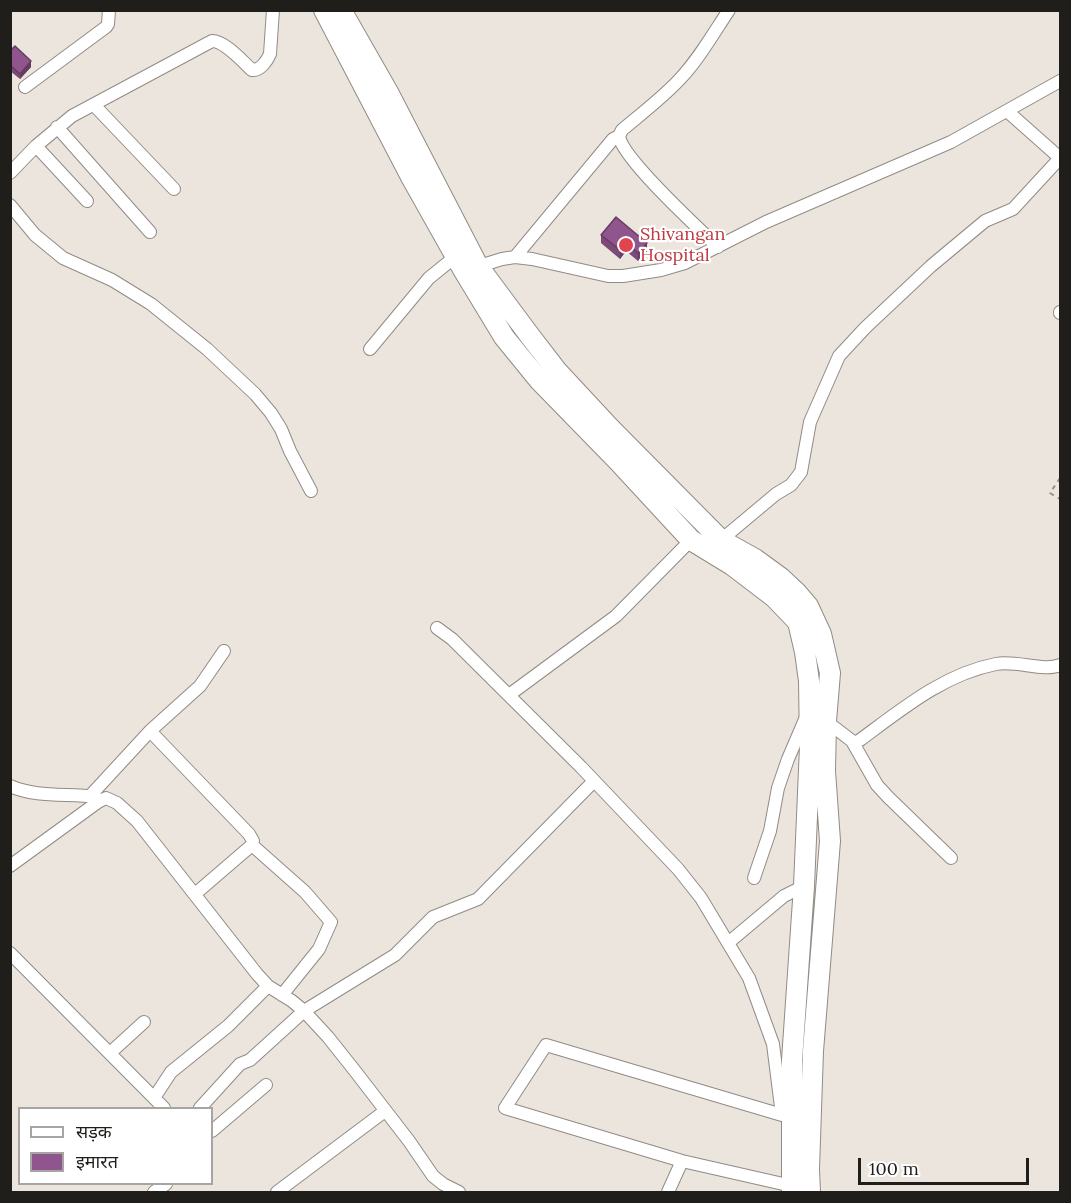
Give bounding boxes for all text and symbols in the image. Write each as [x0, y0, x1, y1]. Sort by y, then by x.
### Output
place label: Shivangan Hospital [640, 224, 725, 266]
marker: Shivangan Hospital [617, 236, 635, 254]
legend [18, 1107, 213, 1185]
text: सड़क [76, 1120, 112, 1143]
scale bar [861, 1146, 1032, 1184]
text: इमारत [76, 1150, 118, 1173]
text: 100 m [869, 1157, 919, 1180]

